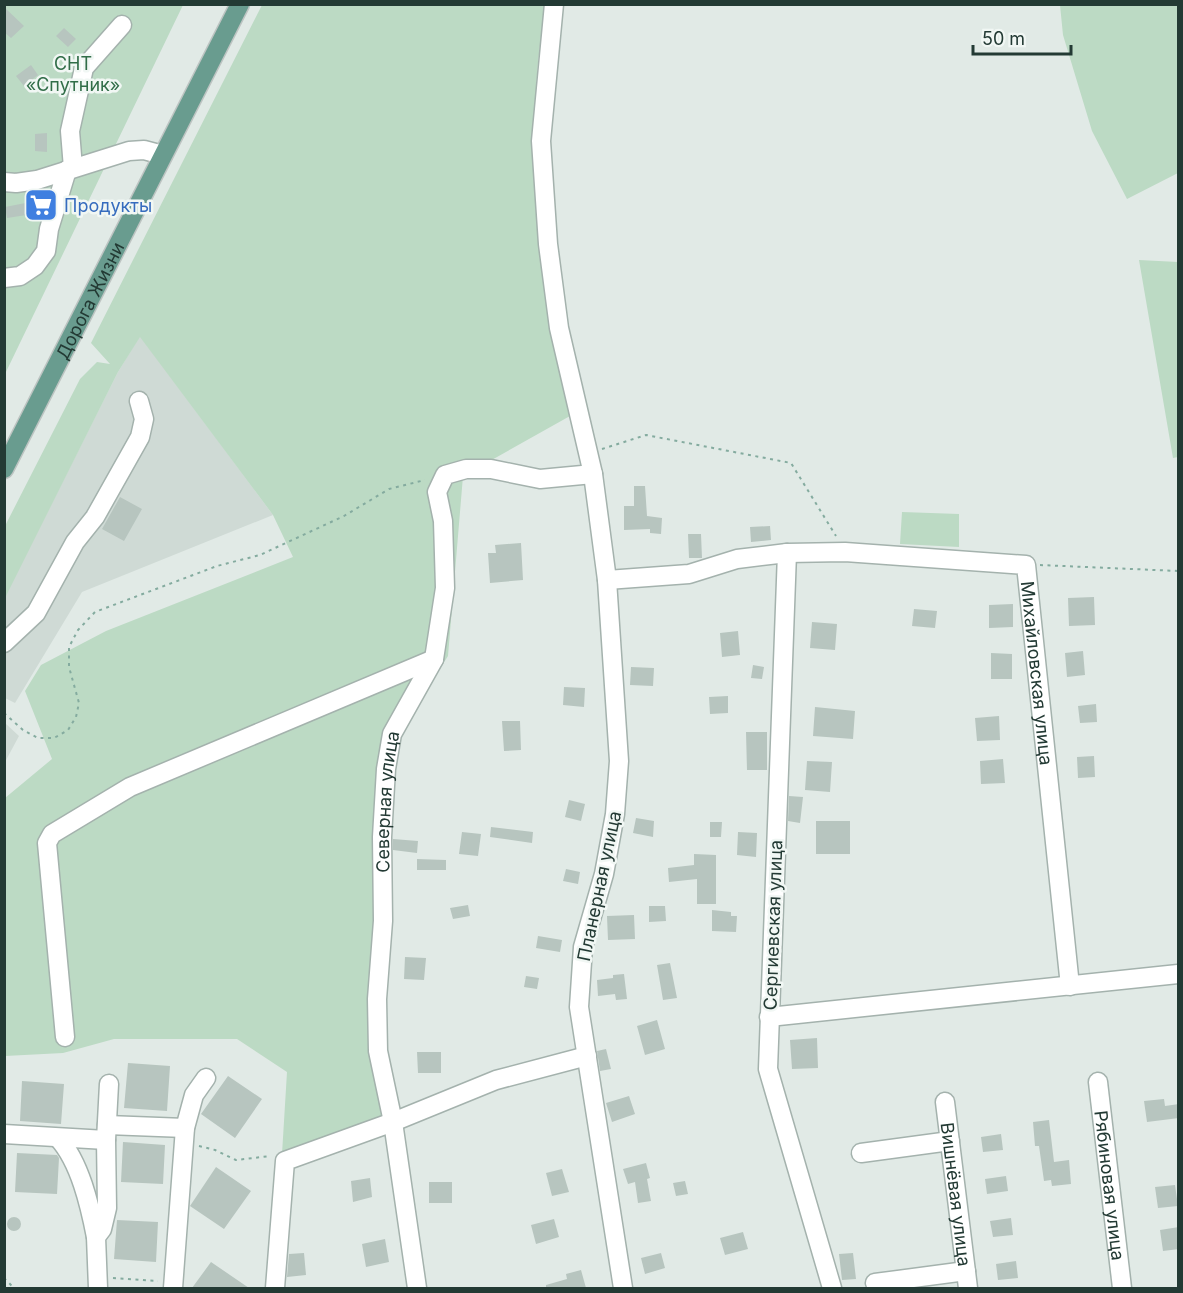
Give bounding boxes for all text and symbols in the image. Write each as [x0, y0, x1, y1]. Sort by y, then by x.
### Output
scale bar [973, 18, 1070, 56]
text: 50 m [982, 28, 1025, 49]
park label: СНТ «Спутник» [26, 53, 120, 95]
supermarket icon: Продукты [23, 187, 59, 223]
place label: Продукты [64, 195, 152, 216]
street label: Дорога Жизни [51, 238, 128, 363]
street label: Михайловская улица [1017, 580, 1057, 766]
street label: Северная улица [371, 729, 403, 873]
street label: Планерная улица [573, 809, 625, 963]
street label: Сергиевская улица [760, 839, 786, 1011]
street label: Рябиновая улица [1091, 1109, 1129, 1261]
street label: Вишнёвая улица [937, 1121, 976, 1267]

